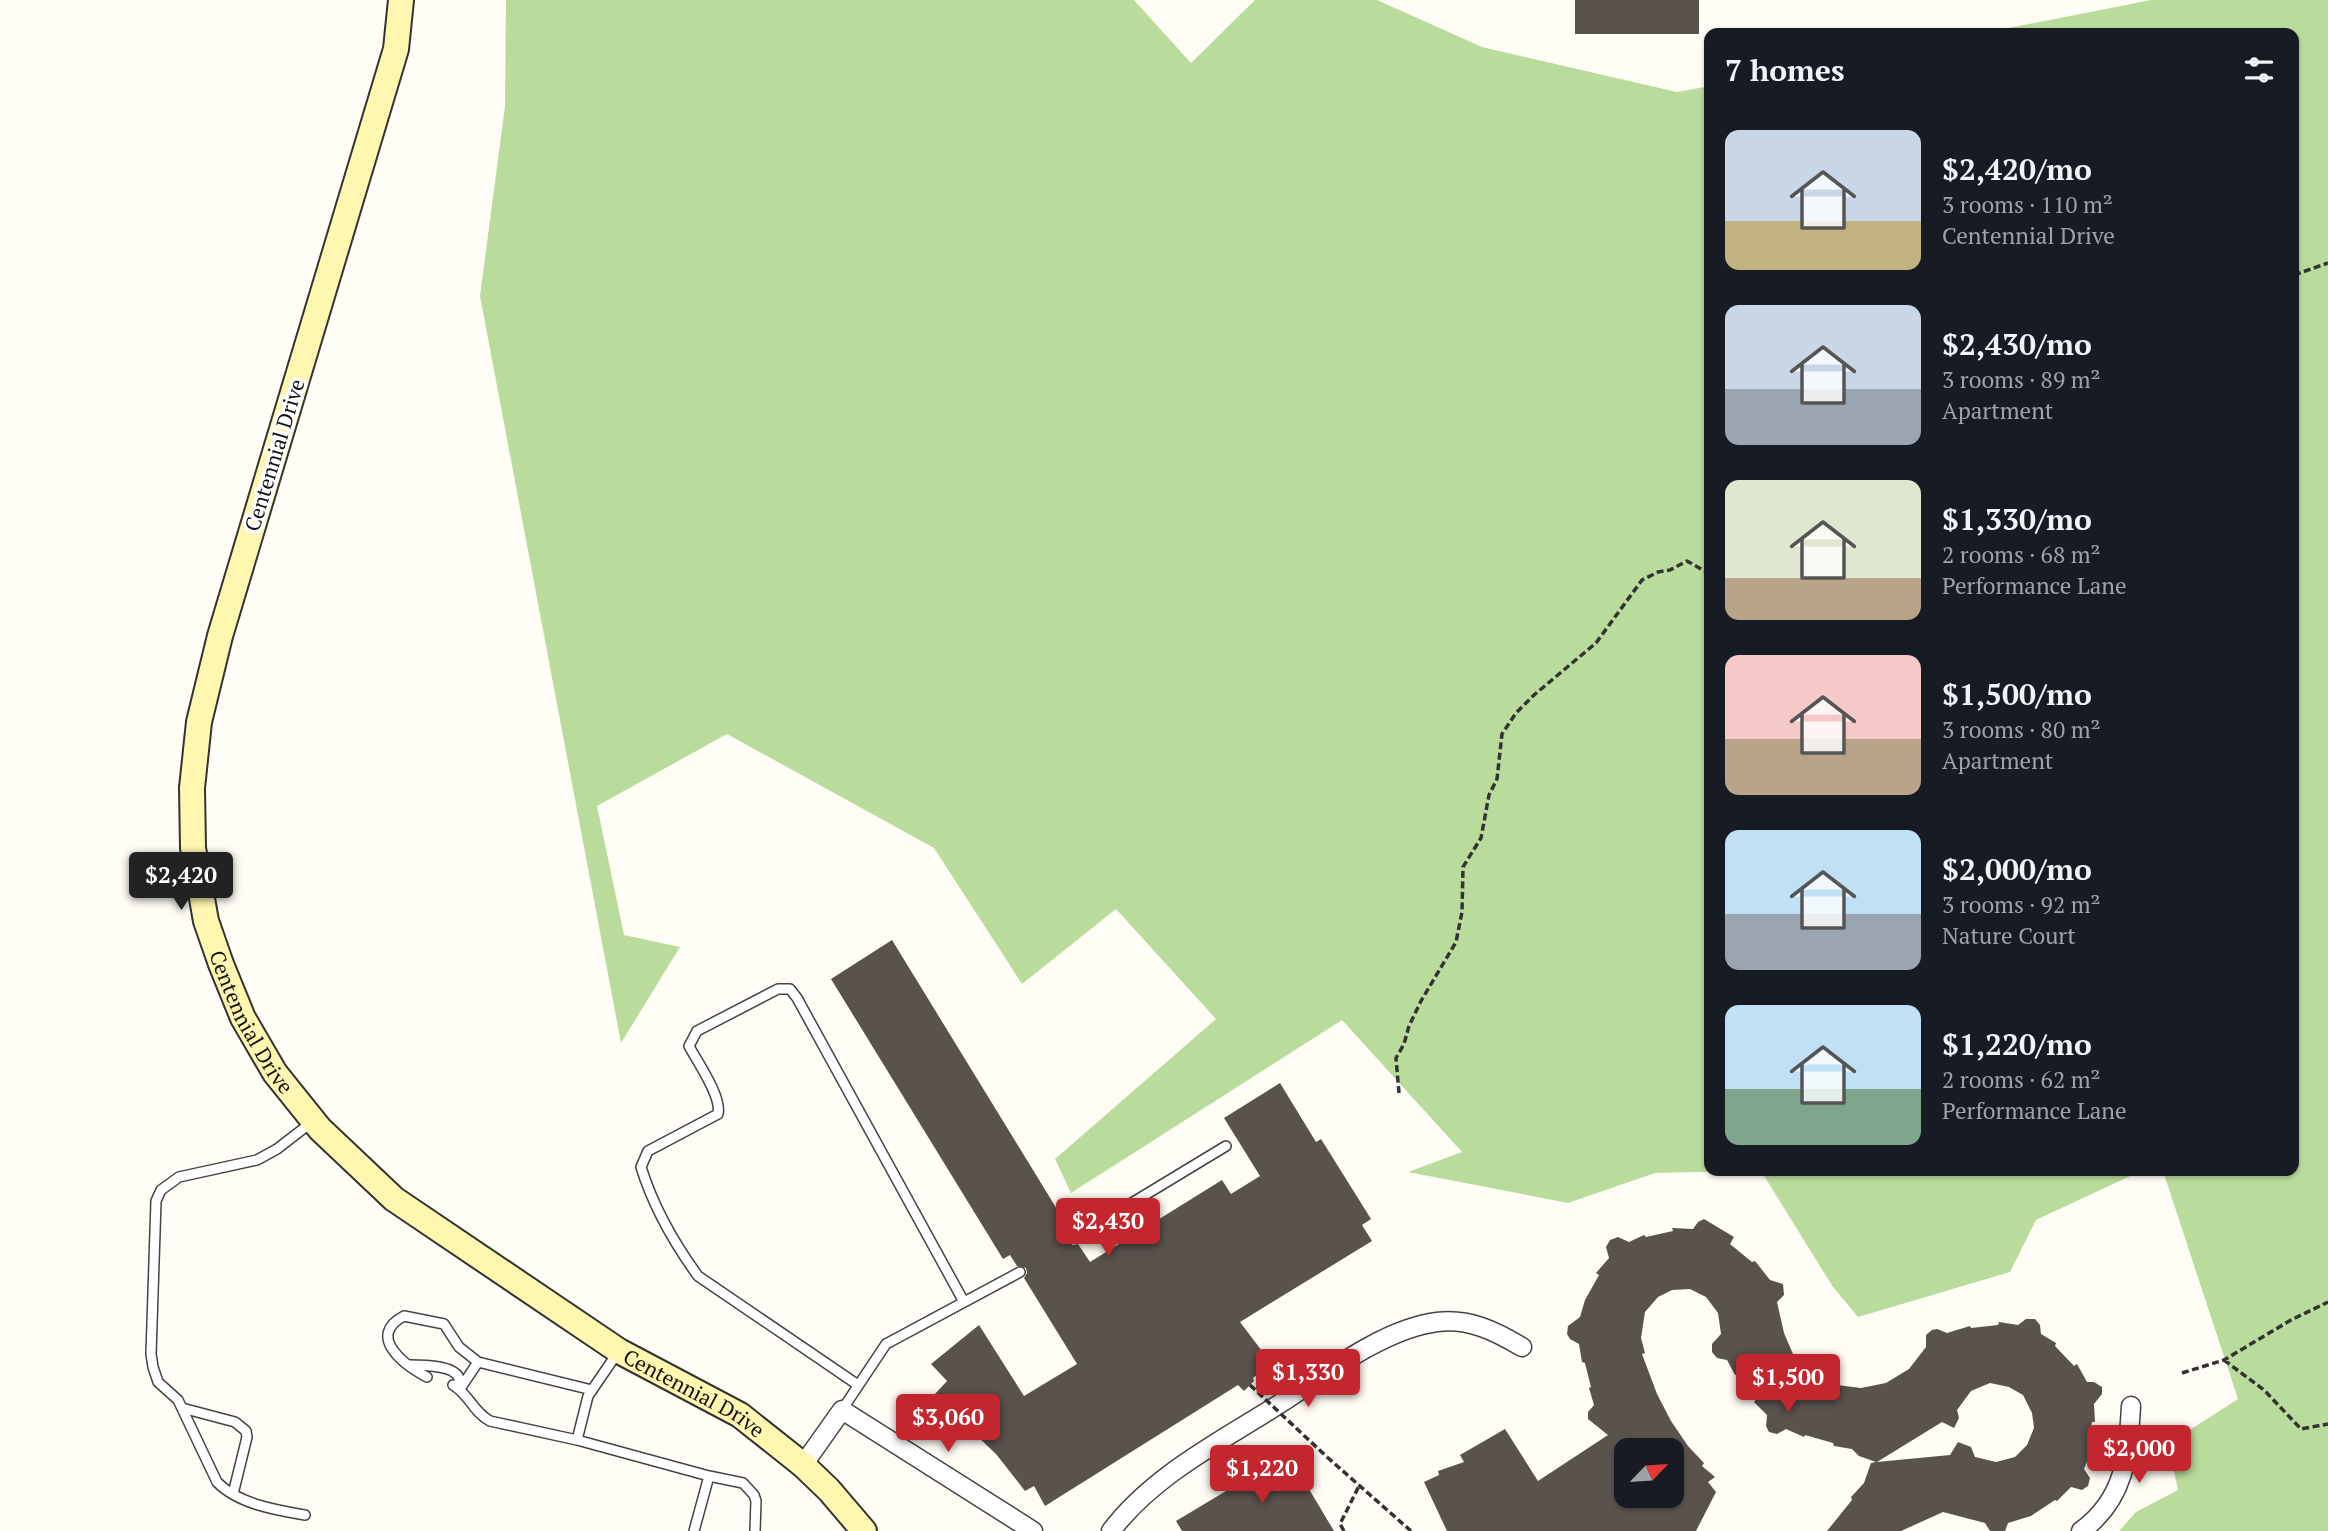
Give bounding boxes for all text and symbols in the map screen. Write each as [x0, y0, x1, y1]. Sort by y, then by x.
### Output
text: 7 homes [1725, 50, 1844, 90]
icon: filters [2240, 51, 2278, 89]
text: $2,420/mo [1942, 149, 2092, 189]
icon: home [1781, 158, 1865, 242]
text: 3 rooms · 110 m² [1942, 189, 2113, 220]
text: Centennial Drive [1942, 220, 2115, 251]
text: $2,430/mo [1942, 324, 2092, 364]
icon: home [1781, 333, 1865, 417]
text: 3 rooms · 89 m² [1942, 364, 2101, 395]
street label: Centennial Drive [238, 375, 310, 535]
text: Apartment [1942, 395, 2053, 426]
text: $1,330/mo [1942, 499, 2092, 539]
icon: home [1781, 508, 1865, 592]
text: 2 rooms · 68 m² [1942, 539, 2101, 570]
text: Performance Lane [1942, 570, 2126, 601]
text: $1,500/mo [1942, 674, 2092, 714]
icon: home [1781, 683, 1865, 767]
text: 3 rooms · 80 m² [1942, 714, 2101, 745]
text: Apartment [1942, 745, 2053, 776]
text: $2,000/mo [1942, 849, 2092, 889]
pin: $2,420 [124, 852, 238, 912]
icon: home [1781, 858, 1865, 942]
text: $2,420 [145, 859, 217, 890]
text: 3 rooms · 92 m² [1942, 889, 2101, 920]
text: Nature Court [1942, 920, 2076, 951]
street label: Centennial Drive [203, 947, 300, 1099]
text: $1,220/mo [1942, 1024, 2092, 1064]
icon: home [1781, 1033, 1865, 1117]
text: 2 rooms · 62 m² [1942, 1064, 2101, 1095]
text: Performance Lane [1942, 1095, 2126, 1126]
pin: $2,430 [1051, 1198, 1165, 1258]
text: $2,430 [1072, 1205, 1144, 1236]
street label: Centennial Drive [619, 1342, 771, 1444]
pin: $1,330 [1251, 1350, 1365, 1409]
pin: $1,500 [1731, 1354, 1845, 1414]
text: $1,330 [1272, 1356, 1344, 1387]
text: $1,500 [1752, 1361, 1824, 1392]
pin: $3,060 [891, 1394, 1005, 1454]
text: $3,060 [912, 1401, 984, 1432]
pin: $2,000 [2082, 1426, 2196, 1485]
text: $2,000 [2103, 1432, 2175, 1463]
north arrow [1614, 1438, 1684, 1508]
map controls [1614, 1438, 1684, 1508]
pin: $1,220 [1205, 1446, 1319, 1505]
text: $1,220 [1226, 1452, 1298, 1483]

